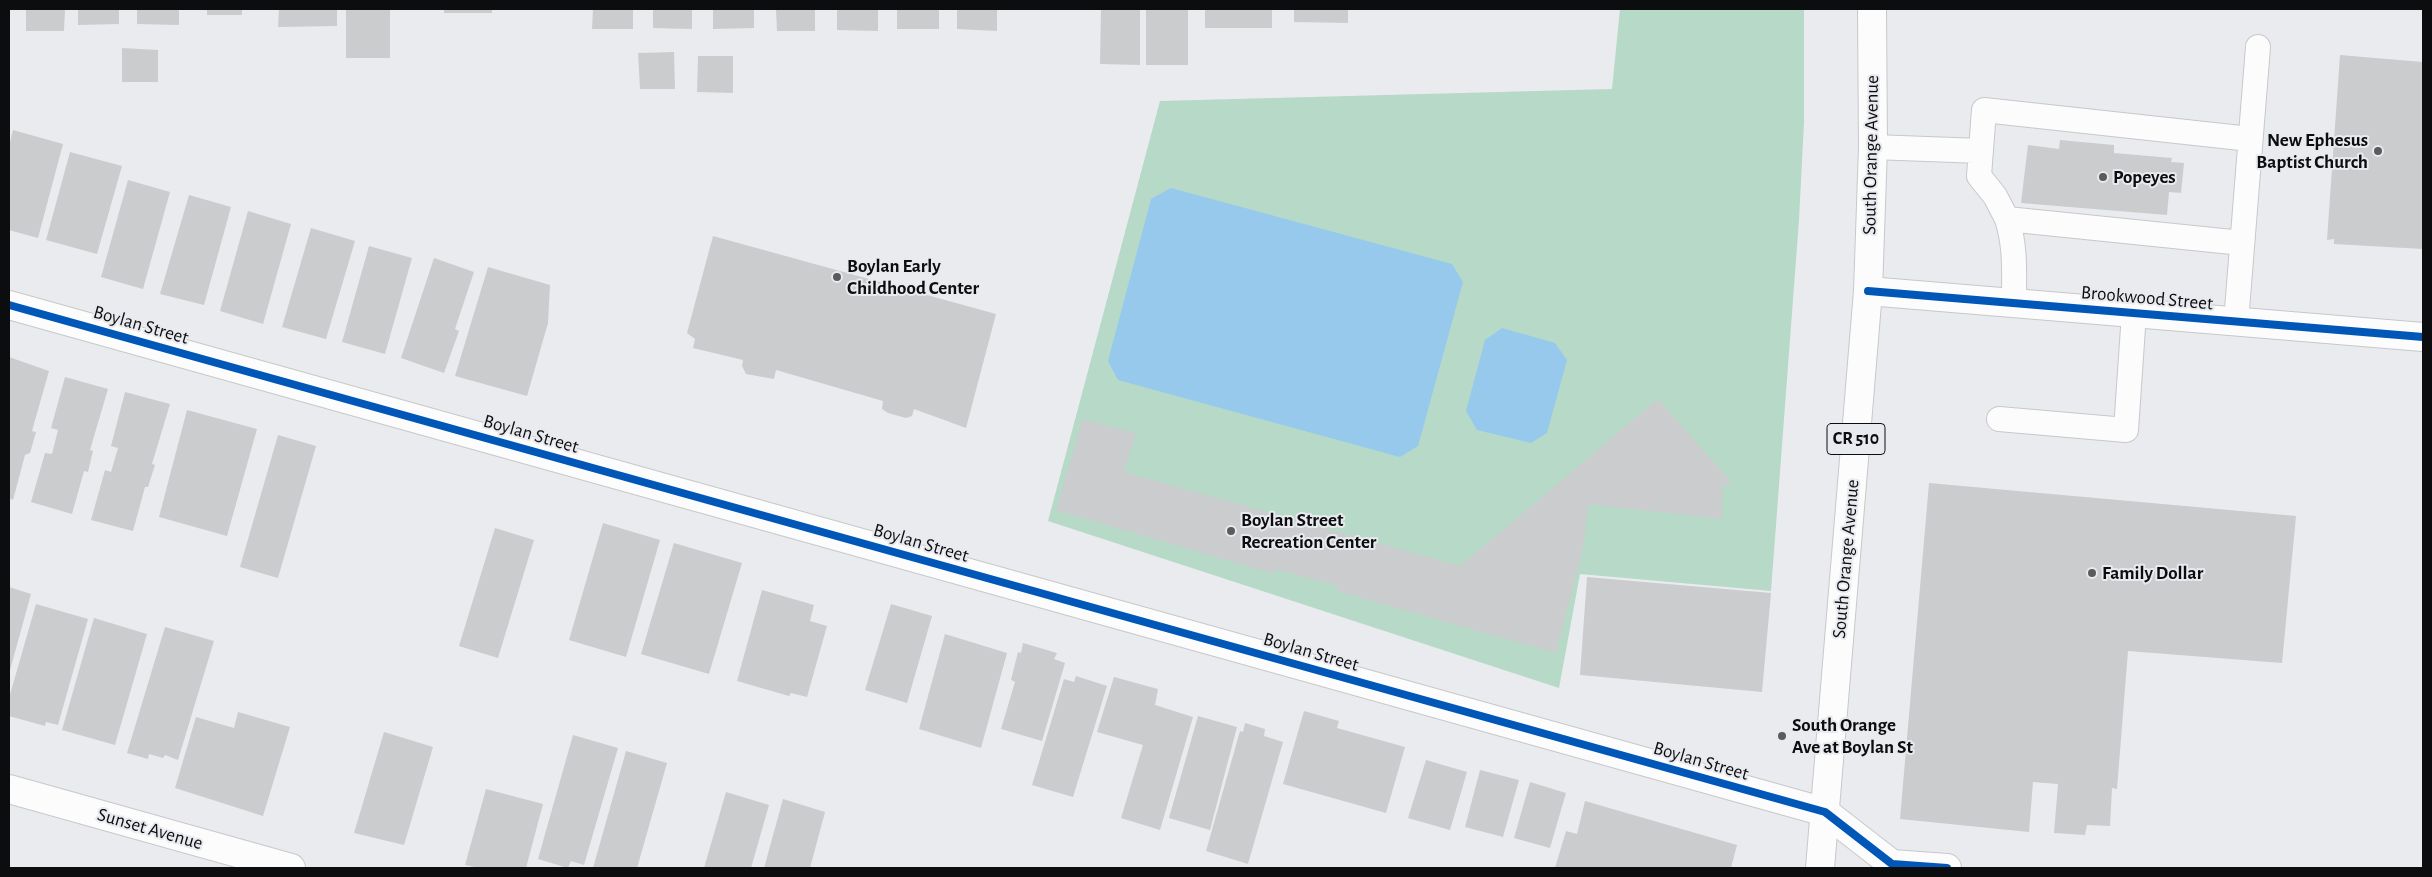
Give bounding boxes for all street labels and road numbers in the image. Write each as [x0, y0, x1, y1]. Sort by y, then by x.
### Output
street label: South Orange Avenue [1858, 75, 1884, 235]
street label: Brookwood Street [2080, 281, 2214, 315]
street label: Boylan Street [91, 301, 191, 349]
street label: Boylan Street [481, 410, 581, 458]
road number: CR 510 [1827, 424, 1885, 454]
street label: South Orange Avenue [1828, 479, 1864, 639]
street label: Boylan Street [871, 519, 971, 567]
street label: Boylan Street [1261, 628, 1361, 676]
street label: Boylan Street [1651, 737, 1751, 785]
street label: Sunset Avenue [95, 803, 205, 855]

